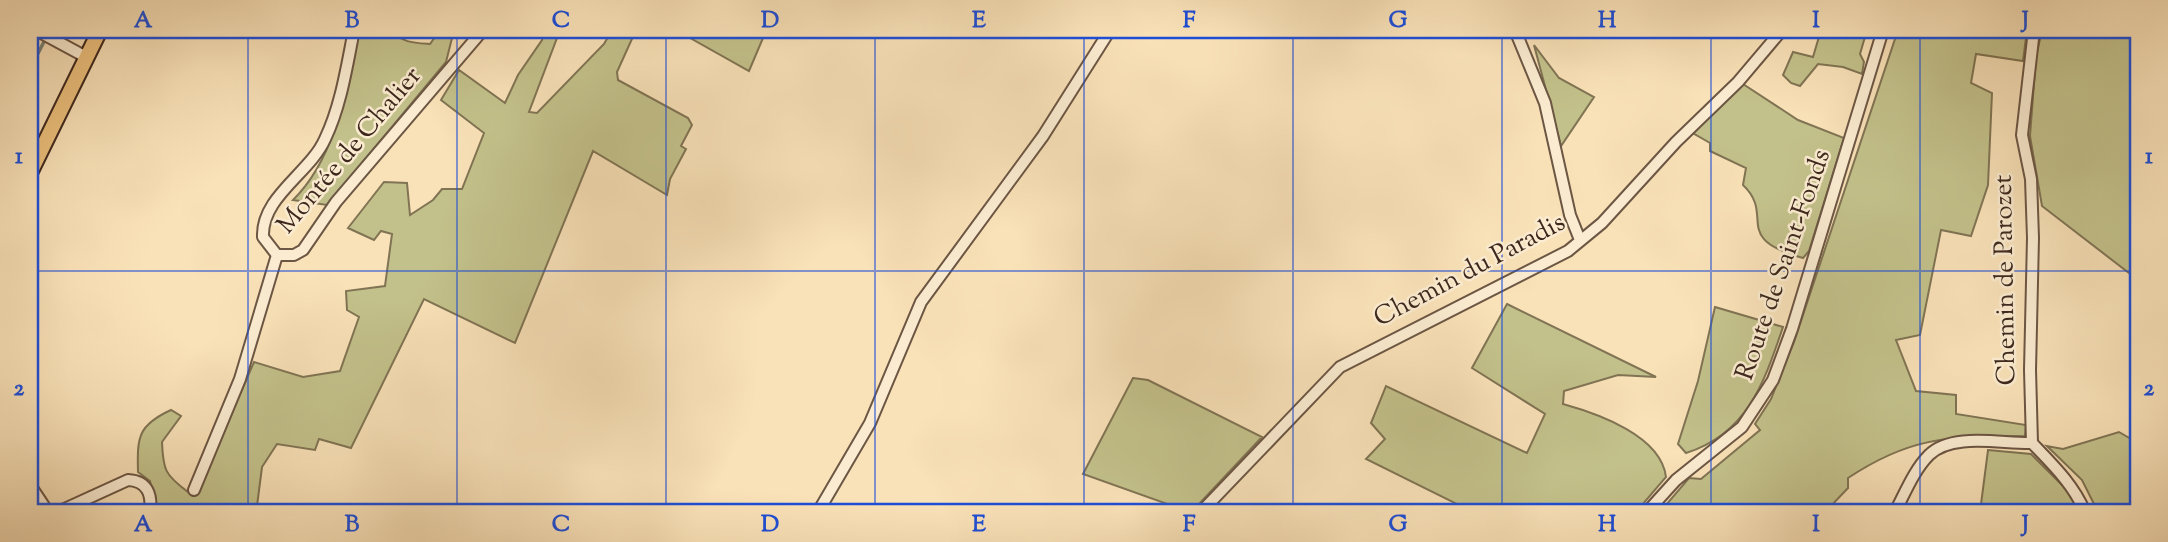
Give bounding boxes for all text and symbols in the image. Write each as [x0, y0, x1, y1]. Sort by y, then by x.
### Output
text: A [134, 5, 153, 38]
text: B [345, 5, 360, 38]
text: C [552, 5, 570, 38]
text: D [761, 5, 779, 38]
text: E [972, 5, 986, 38]
text: F [1183, 5, 1196, 38]
text: G [1389, 5, 1408, 38]
text: H [1598, 5, 1617, 38]
text: I [1812, 5, 1820, 38]
text: J [2020, 5, 2029, 38]
street label: Montée de Chalier [269, 59, 431, 243]
text: 1 [15, 141, 23, 174]
text: 1 [2145, 141, 2153, 174]
street label: Route de Saint-Fonds [1727, 145, 1841, 385]
street label: Chemin de Parozet [1986, 174, 2026, 386]
street label: Chemin du Paradis [1368, 205, 1572, 337]
text: 2 [14, 373, 25, 406]
text: 2 [2144, 373, 2155, 406]
text: A [134, 509, 153, 542]
text: B [345, 509, 360, 542]
text: C [552, 509, 570, 542]
text: D [761, 509, 779, 542]
text: E [972, 509, 986, 542]
text: F [1183, 509, 1196, 542]
text: G [1389, 509, 1408, 542]
text: H [1598, 509, 1617, 542]
text: I [1812, 509, 1820, 542]
text: J [2020, 509, 2029, 542]

